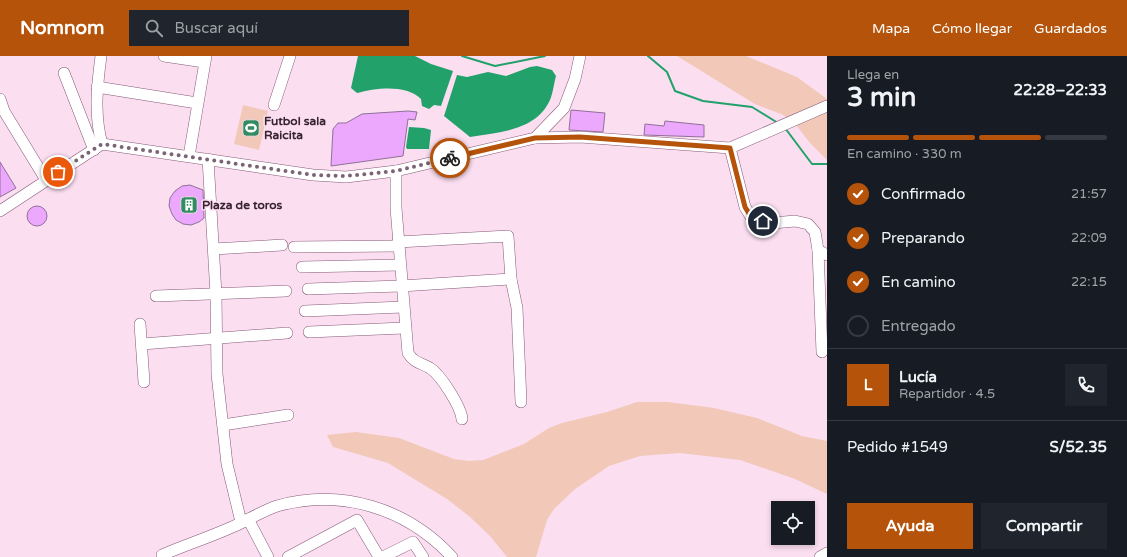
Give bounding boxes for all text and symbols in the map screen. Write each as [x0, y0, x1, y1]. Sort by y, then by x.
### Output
search box [129, 10, 409, 46]
text: Nomnom [20, 17, 105, 39]
icon: search [143, 17, 165, 39]
text: Buscar aquí [175, 19, 258, 37]
text: Mapa [872, 20, 910, 37]
text: Cómo llegar [932, 20, 1012, 37]
text: Guardados [1034, 20, 1107, 37]
text: Llega en [847, 67, 899, 83]
text: 22:28–22:33 [1014, 81, 1107, 99]
text: 3 min [847, 82, 916, 113]
place label: Futbol sala Raicita [264, 114, 326, 142]
sports icon: Futbol sala Raicita [241, 118, 261, 138]
courier [430, 138, 470, 178]
text: En camino · 330 m [847, 146, 962, 162]
icon: bike [439, 147, 461, 169]
pin [41, 155, 75, 189]
icon: bag [47, 161, 69, 183]
icon: check [847, 183, 869, 205]
text: Confirmado [881, 185, 965, 203]
text: 21:57 [1071, 186, 1107, 202]
building icon: Plaza de toros [179, 195, 199, 215]
place label: Plaza de toros [202, 198, 283, 212]
pin [746, 204, 780, 238]
icon: home [752, 210, 774, 232]
icon: check [847, 227, 869, 249]
text: Preparando [881, 229, 965, 247]
text: 22:09 [1071, 230, 1107, 246]
icon: check [847, 271, 869, 293]
text: En camino [881, 273, 956, 291]
text: 22:15 [1071, 274, 1107, 290]
text: Entregado [881, 317, 956, 335]
button: phone [1065, 364, 1107, 406]
text: Lucía [899, 368, 937, 386]
text: L [864, 376, 872, 394]
text: Repartidor · 4.5 [899, 386, 995, 402]
text: Pedido #1549 [847, 438, 948, 456]
text: S/52.35 [1050, 438, 1107, 456]
map controls [771, 501, 815, 545]
button: locate [771, 501, 815, 545]
button: Ayuda [847, 503, 973, 549]
button: Compartir [981, 503, 1107, 549]

